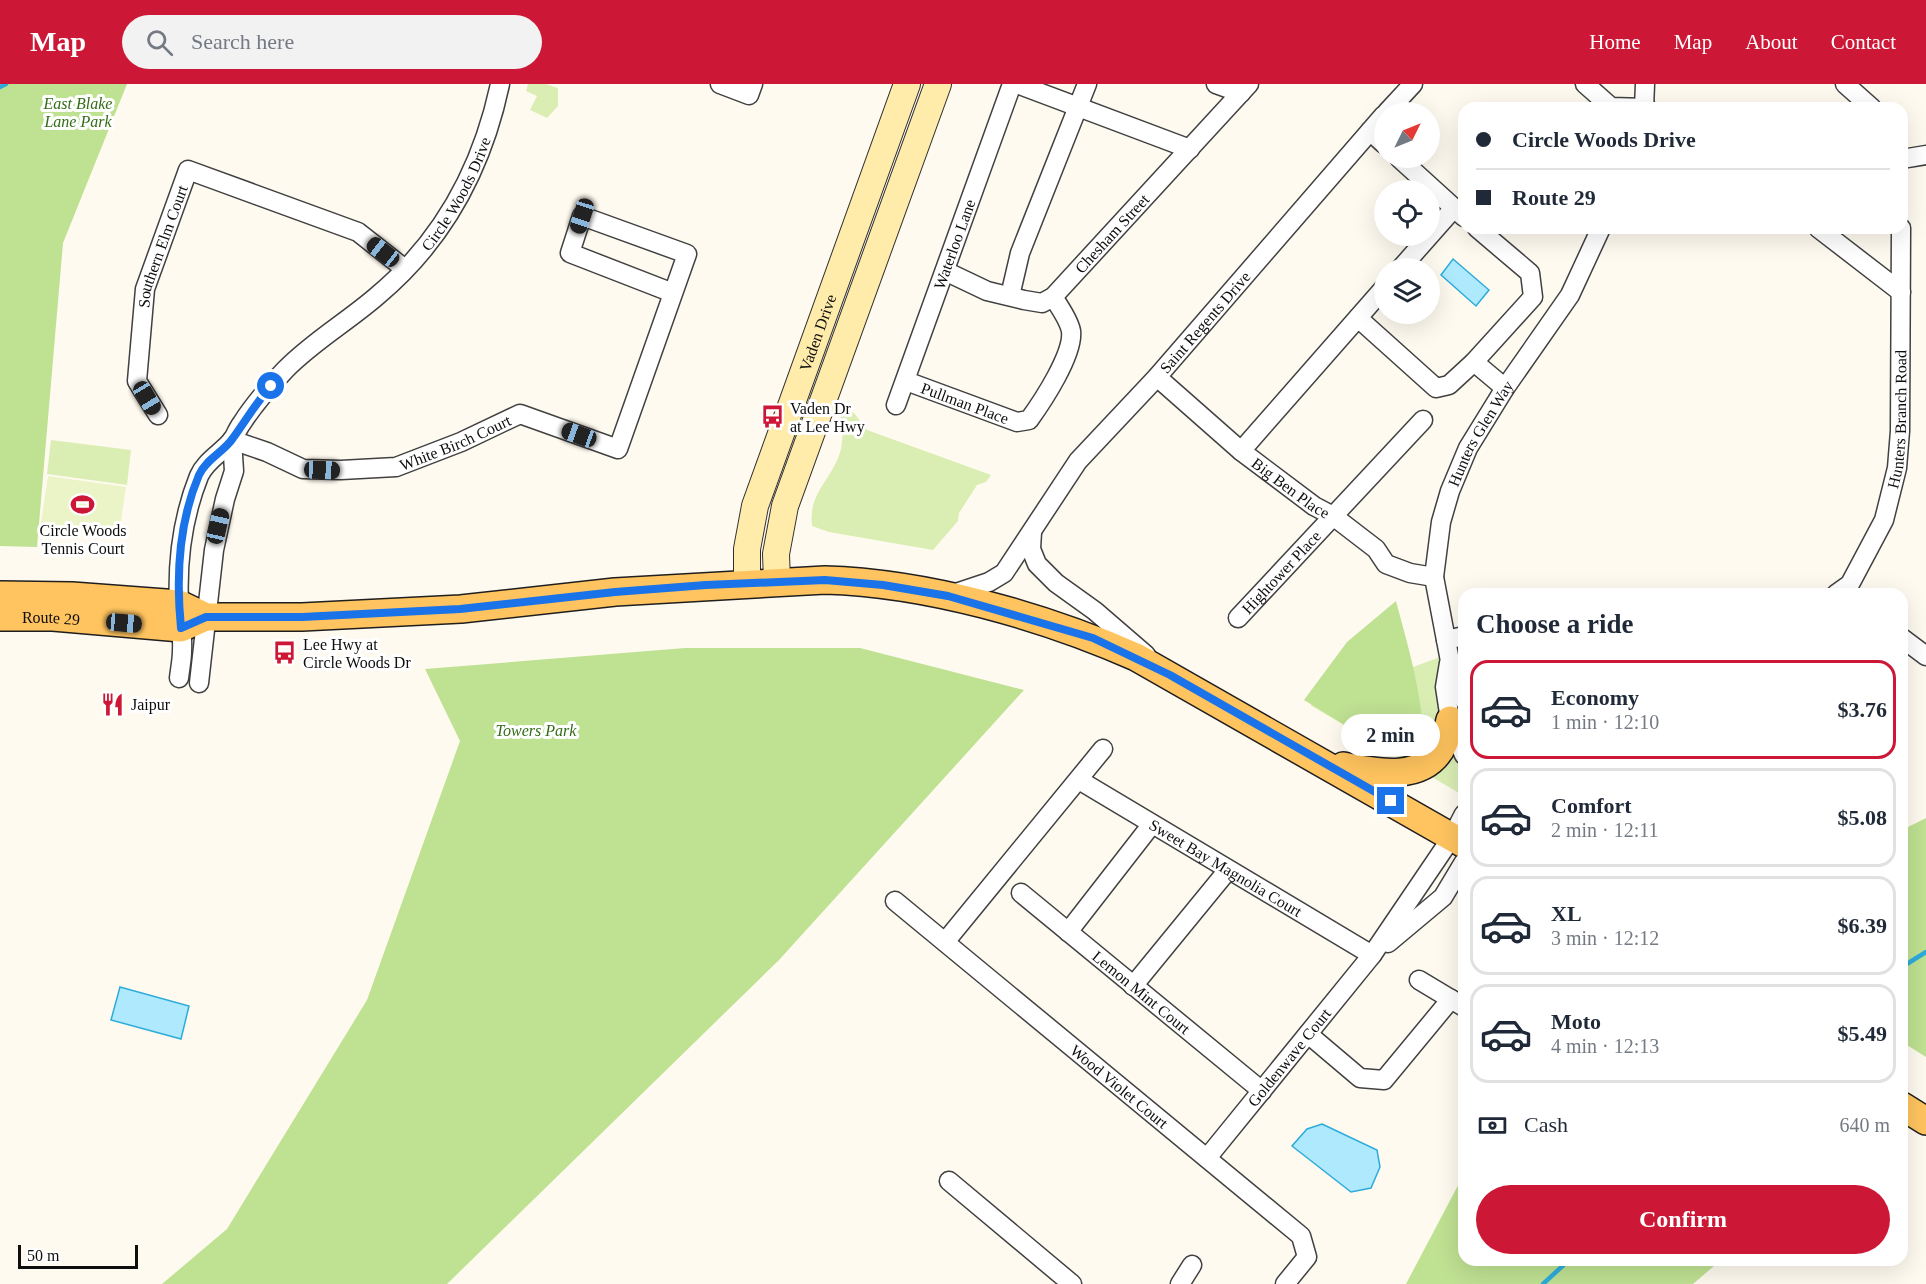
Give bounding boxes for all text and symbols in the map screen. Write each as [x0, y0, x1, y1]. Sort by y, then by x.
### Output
search box [122, 15, 542, 69]
text: Map [30, 26, 86, 57]
icon: search [143, 26, 176, 59]
text: Search here [191, 29, 294, 54]
text: Home [1589, 30, 1641, 54]
text: Map [1674, 30, 1712, 54]
text: About [1745, 30, 1798, 54]
text: Contact [1831, 30, 1896, 54]
park label: East Blake Lane Park [43, 95, 112, 130]
north arrow [1374, 102, 1440, 168]
map controls [1374, 102, 1440, 324]
text: Circle Woods Drive [1512, 127, 1696, 152]
street label: Circle Woods Drive [418, 135, 494, 254]
button: locate [1374, 180, 1440, 246]
street label: Southern Elm Court [135, 182, 191, 308]
text: Route 29 [1512, 185, 1596, 210]
street label: Chesham Street [1072, 190, 1153, 276]
car [568, 196, 596, 236]
street label: Waterloo Lane [931, 197, 979, 292]
car [363, 234, 403, 270]
button: layers [1374, 258, 1440, 324]
street label: Saint Regents Drive [1156, 268, 1254, 377]
street label: Vaden Drive [796, 292, 840, 374]
street label: Hunters Branch Road [1884, 350, 1909, 490]
route start [257, 372, 284, 399]
street label: Hunters Glen Way [1445, 377, 1517, 489]
car [130, 378, 164, 418]
street label: Pullman Place [919, 379, 1011, 427]
place label: Vaden Dr at Lee Hwy [790, 400, 865, 436]
bus stop icon: Vaden Dr at Lee Hwy [759, 404, 785, 430]
street label: White Birch Court [397, 411, 514, 474]
car [559, 420, 599, 450]
street label: Big Ben Place [1249, 454, 1332, 522]
car [304, 460, 340, 480]
sports icon: Circle Woods Tennis Court [70, 492, 96, 518]
car [205, 506, 231, 546]
place label: Circle Woods Tennis Court [40, 522, 126, 557]
street label: Hightower Place [1239, 527, 1324, 617]
street label: Route 29 [22, 609, 81, 628]
text: Choose a ride [1476, 609, 1634, 639]
car [105, 612, 143, 634]
place label: Lee Hwy at Circle Woods Dr [303, 636, 411, 671]
bus stop icon: Lee Hwy at Circle Woods Dr [272, 640, 298, 666]
icon: car [1479, 683, 1533, 737]
text: Economy [1551, 685, 1639, 710]
restaurant icon: Jaipur [100, 691, 126, 717]
place label: Jaipur [131, 696, 171, 714]
text: $3.76 [1838, 697, 1887, 722]
text: 1 min · 12:10 [1551, 711, 1659, 733]
callout: 2 min [1342, 714, 1440, 756]
park label: Towers Park [496, 722, 577, 739]
text: 2 min [1366, 724, 1415, 746]
route end [1377, 787, 1404, 814]
icon: car [1479, 791, 1533, 845]
text: Comfort [1551, 793, 1632, 818]
text: $5.08 [1838, 805, 1887, 830]
street label: Sweet Bay Magnolia Court [1146, 816, 1305, 920]
text: 2 min · 12:11 [1551, 819, 1659, 841]
icon: car [1479, 899, 1533, 953]
text: XL [1551, 901, 1582, 926]
text: $6.39 [1838, 913, 1887, 938]
text: 3 min · 12:12 [1551, 927, 1659, 949]
street label: Lemon Mint Court [1089, 947, 1194, 1038]
street label: Goldenwave Court [1245, 1005, 1335, 1110]
icon: car [1479, 1007, 1533, 1061]
text: Moto [1551, 1009, 1601, 1034]
text: $5.49 [1838, 1021, 1887, 1046]
text: 4 min · 12:13 [1551, 1035, 1659, 1057]
street label: Wood Violet Court [1067, 1042, 1172, 1132]
icon: cash [1476, 1109, 1509, 1142]
text: Cash [1524, 1112, 1568, 1137]
text: 640 m [1839, 1114, 1890, 1136]
button: Confirm [1476, 1185, 1890, 1254]
scale bar [18, 1242, 138, 1270]
text: 50 m [27, 1247, 59, 1264]

